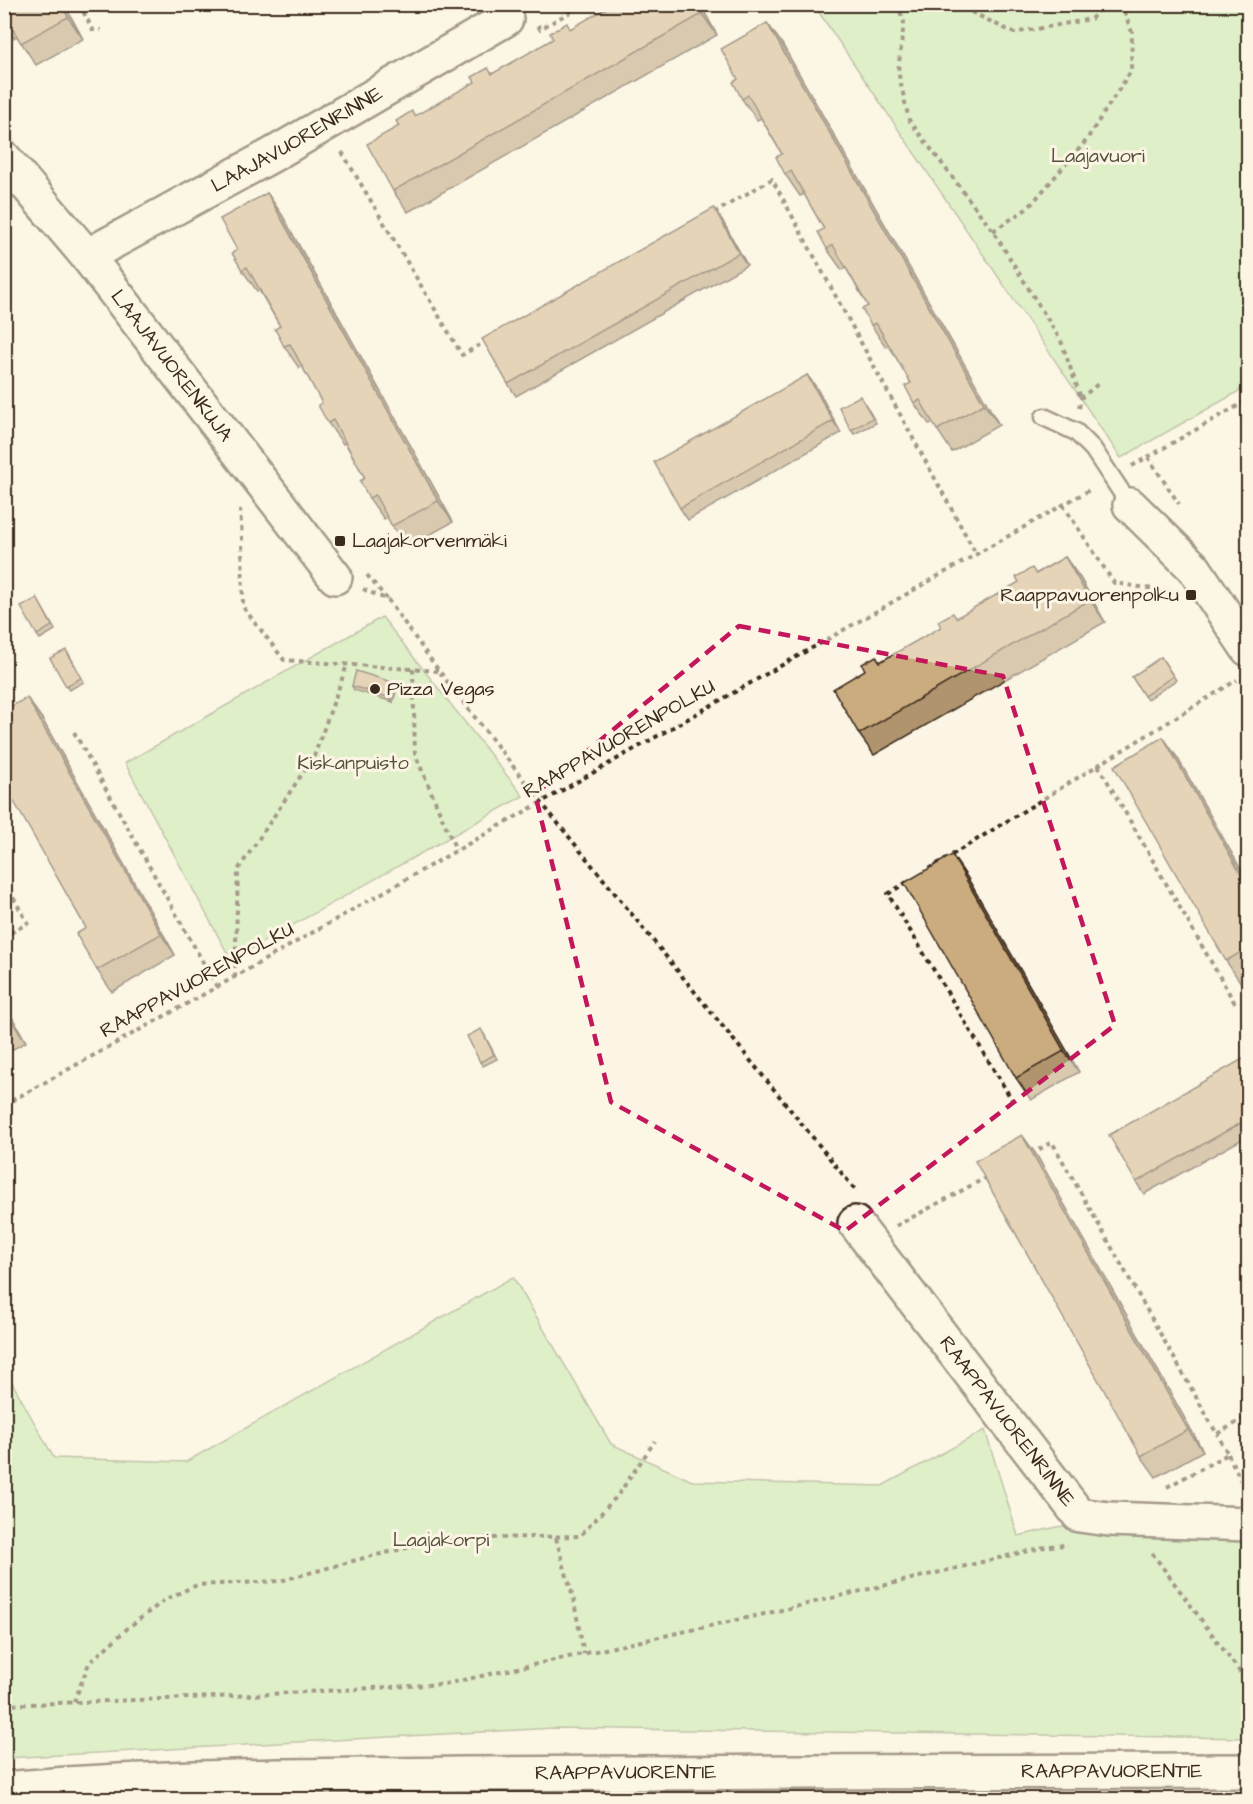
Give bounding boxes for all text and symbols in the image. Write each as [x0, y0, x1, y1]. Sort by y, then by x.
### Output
street label: LAAJAVUORENRINNE [206, 80, 388, 200]
park label: Laajavuori [1051, 142, 1145, 170]
street label: LAAJAVUORENKUJA [104, 284, 240, 448]
place label: Laajakorvenmäki [352, 527, 507, 555]
marker: Laajakorvenmäki [333, 534, 347, 548]
place label: Raappavuorenpolku [1000, 581, 1179, 609]
marker: Raappavuorenpolku [1184, 588, 1198, 602]
street label: RAAPPAVUORENPOLKU [518, 673, 720, 805]
place label: Pizza Vegas [387, 675, 495, 704]
marker: Pizza Vegas [368, 682, 382, 696]
park label: Kiskanpuisto [297, 749, 409, 777]
street label: RAAPPAVUORENPOLKU [95, 915, 299, 1045]
street label: RAAPPAVUORENRINNE [933, 1330, 1082, 1513]
park label: Laajakorpi [393, 1526, 489, 1554]
street label: RAAPPAVUORENTIE [1021, 1757, 1203, 1786]
street label: RAAPPAVUORENTIE [535, 1758, 717, 1787]

